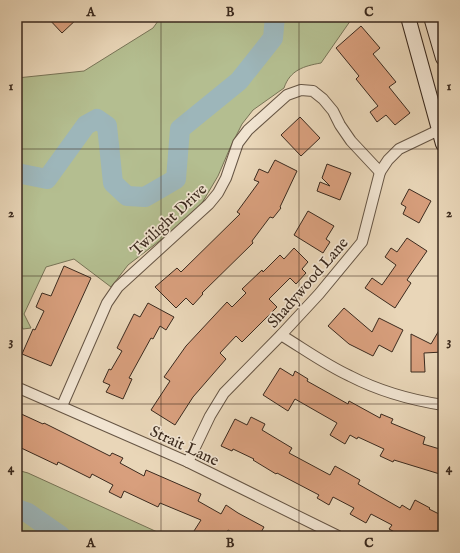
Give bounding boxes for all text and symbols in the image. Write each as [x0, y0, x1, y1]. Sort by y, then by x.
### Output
text: A [86, 4, 97, 21]
text: B [226, 4, 235, 21]
text: C [364, 4, 374, 21]
text: 1 [9, 78, 14, 95]
text: 1 [447, 78, 452, 95]
street label: Twilight Drive [127, 180, 212, 261]
text: 2 [8, 205, 14, 222]
text: 2 [446, 205, 452, 222]
street label: Shadywood Lane [264, 234, 353, 333]
text: 3 [9, 333, 14, 350]
text: 3 [447, 333, 452, 350]
street label: Strait Lane [146, 422, 222, 471]
text: 4 [8, 460, 15, 477]
text: 4 [446, 460, 453, 477]
text: A [86, 535, 97, 552]
text: B [226, 535, 235, 552]
text: C [364, 535, 374, 552]

